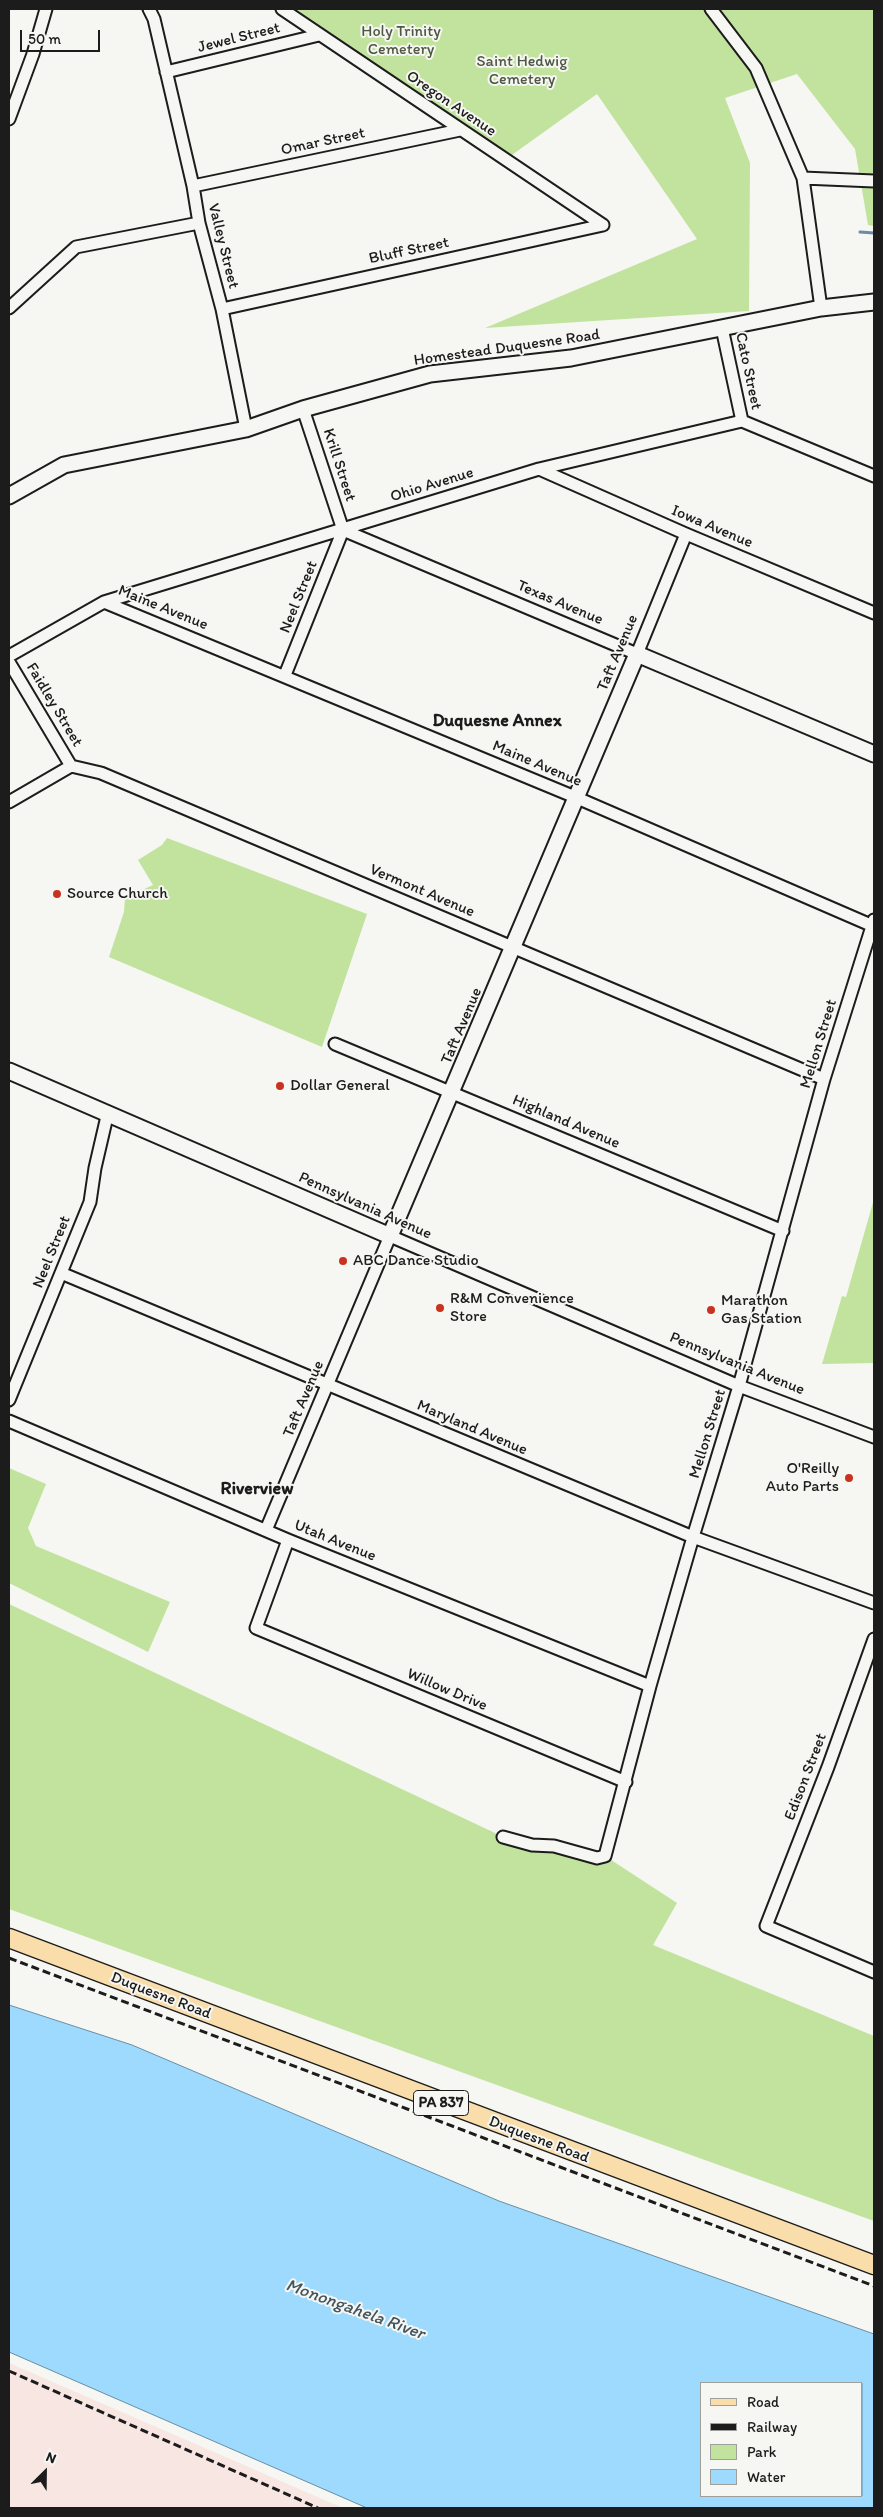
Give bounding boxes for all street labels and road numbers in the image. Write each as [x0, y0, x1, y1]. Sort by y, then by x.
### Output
street label: Jewel Street [196, 18, 282, 58]
street label: Oregon Avenue [402, 67, 500, 141]
street label: Omar Street [279, 124, 367, 160]
street label: Valley Street [203, 201, 243, 291]
street label: Bluff Street [367, 233, 451, 269]
street label: Homestead Duquesne Road [413, 325, 601, 371]
street label: Cato Street [730, 331, 766, 411]
street label: Krill Street [318, 426, 360, 504]
street label: Ohio Avenue [388, 463, 476, 507]
street label: Iowa Avenue [668, 501, 756, 553]
street label: Neel Street [276, 558, 322, 636]
street label: Texas Avenue [514, 576, 606, 630]
street label: Maine Avenue [115, 581, 211, 635]
street label: Taft Avenue [593, 612, 643, 694]
street label: Faidley Street [21, 660, 87, 750]
street label: Maine Avenue [489, 737, 585, 791]
street label: Vermont Avenue [366, 860, 478, 922]
street label: Taft Avenue [437, 985, 487, 1067]
street label: Mellon Street [796, 997, 842, 1091]
street label: Highland Avenue [509, 1091, 623, 1153]
street label: Pennsylvania Avenue [295, 1168, 435, 1244]
street label: Neel Street [29, 1213, 75, 1291]
street label: Pennsylvania Avenue [667, 1328, 807, 1400]
street label: Taft Avenue [279, 1358, 329, 1440]
street label: Mellon Street [685, 1387, 731, 1481]
street label: Maryland Avenue [414, 1396, 530, 1460]
street label: Utah Avenue [291, 1516, 379, 1566]
street label: Willow Drive [404, 1664, 490, 1716]
street label: Edison Street [781, 1731, 831, 1823]
street label: Duquesne Road [108, 1968, 214, 2024]
road number: PA 837 [414, 2090, 468, 2116]
street label: Duquesne Road [486, 2112, 592, 2168]

